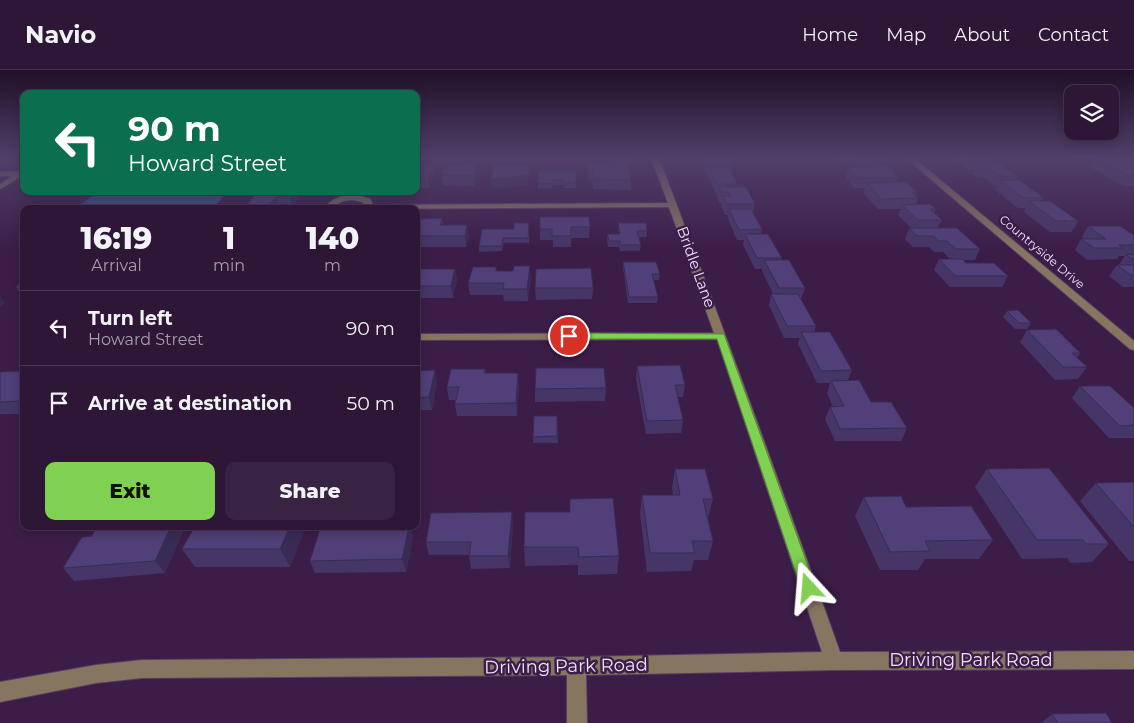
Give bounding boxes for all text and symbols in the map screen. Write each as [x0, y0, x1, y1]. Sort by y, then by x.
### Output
text: Navio [25, 20, 96, 49]
text: Home [802, 24, 858, 46]
text: Map [886, 24, 926, 46]
text: About [954, 24, 1010, 46]
text: Contact [1038, 24, 1109, 46]
map controls [1064, 85, 1119, 140]
button: layers [1064, 85, 1119, 140]
text: 90 m [128, 107, 221, 150]
icon: left [45, 110, 110, 175]
text: Howard Street [128, 150, 287, 177]
street label: Countryside Drive [997, 211, 1088, 292]
text: 16:19 [81, 220, 152, 257]
text: 1 [223, 220, 235, 257]
text: 140 [306, 220, 359, 257]
street label: Bridle Lane [673, 223, 720, 310]
text: Arrival [91, 256, 142, 275]
text: min [213, 256, 245, 275]
text: m [324, 256, 341, 275]
text: Turn left [88, 307, 173, 330]
icon: left [45, 314, 73, 342]
pin [548, 315, 590, 357]
text: 90 m [346, 317, 395, 340]
icon: arrive [555, 322, 583, 350]
text: Howard Street [88, 330, 204, 349]
icon: arrive [45, 389, 73, 417]
text: Arrive at destination [88, 392, 292, 415]
text: 50 m [347, 392, 395, 415]
button: Exit [45, 462, 215, 520]
button: Share [225, 462, 395, 520]
position arrow [782, 561, 834, 613]
street label: Driving Park Road [889, 649, 1053, 671]
street label: Driving Park Road [484, 654, 648, 678]

